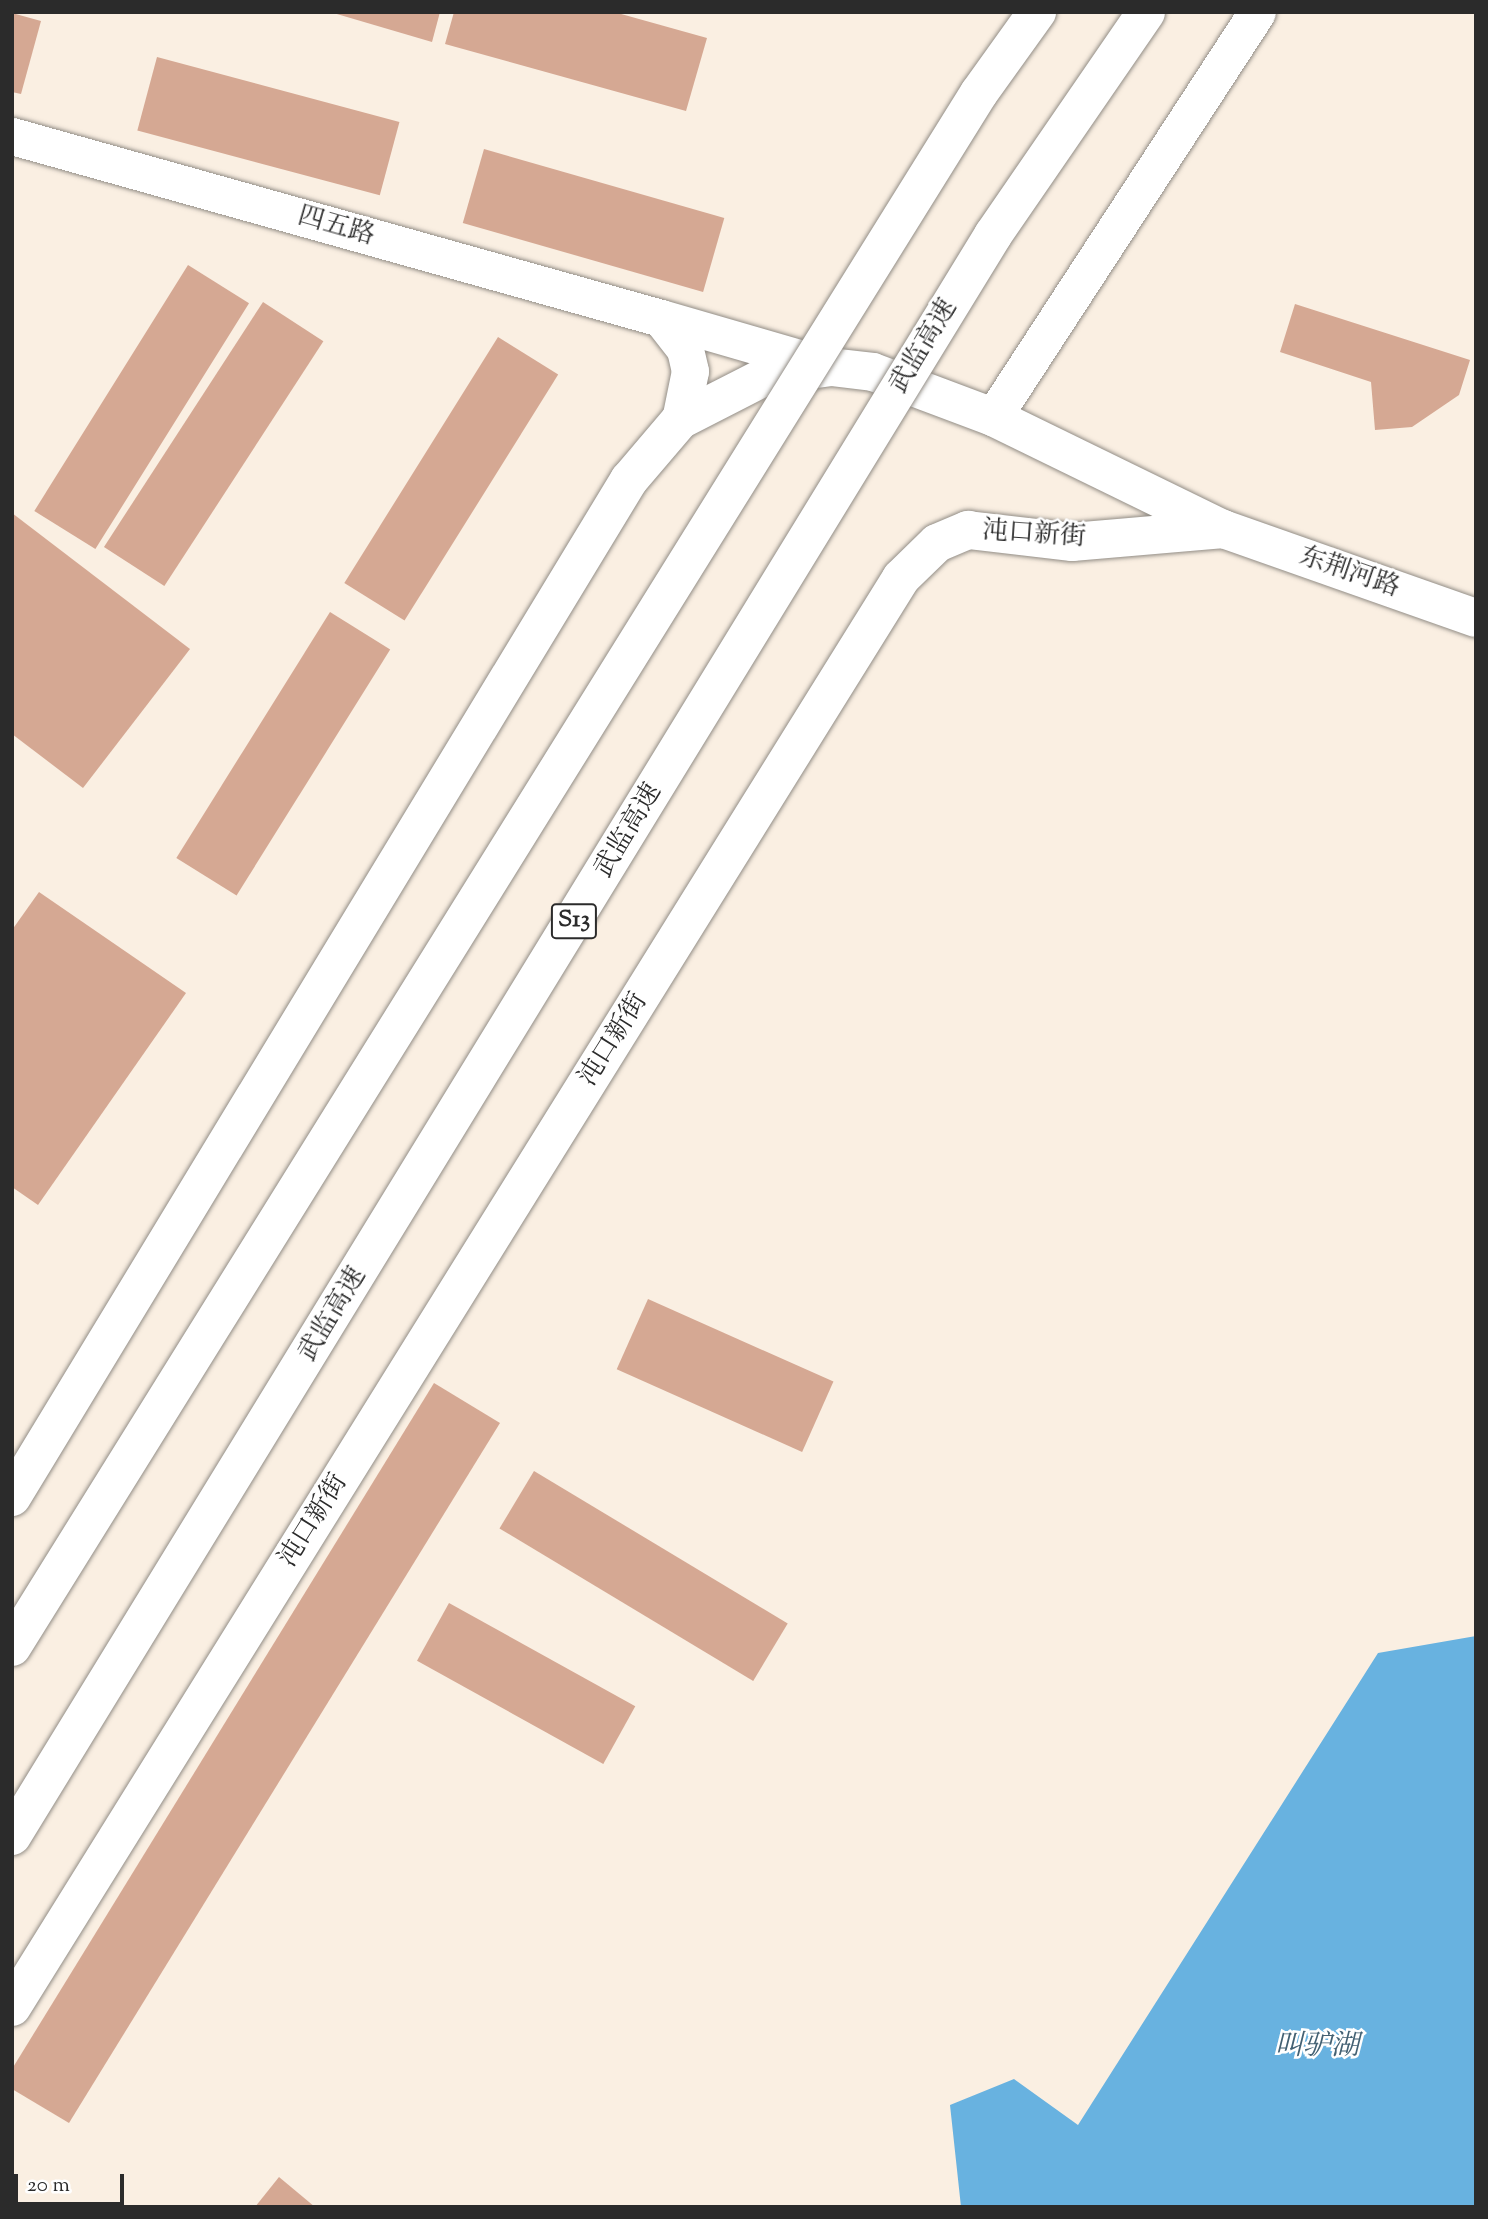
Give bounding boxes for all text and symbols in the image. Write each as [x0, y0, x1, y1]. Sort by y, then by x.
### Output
street label: 四五路 [294, 201, 378, 253]
street label: 武监高速 [884, 294, 964, 400]
street label: 沌口新街 [981, 516, 1087, 554]
street label: 东荆河路 [1295, 541, 1403, 605]
street label: 武监高速 [589, 778, 669, 884]
road number: S13 [550, 901, 598, 942]
street label: 沌口新街 [573, 988, 655, 1092]
street label: 武监高速 [293, 1262, 373, 1368]
street label: 沌口新街 [273, 1469, 355, 1573]
water label: 叫驴湖 [1275, 2030, 1359, 2064]
scale bar [18, 2160, 128, 2204]
text: 20 m [27, 2171, 70, 2201]

